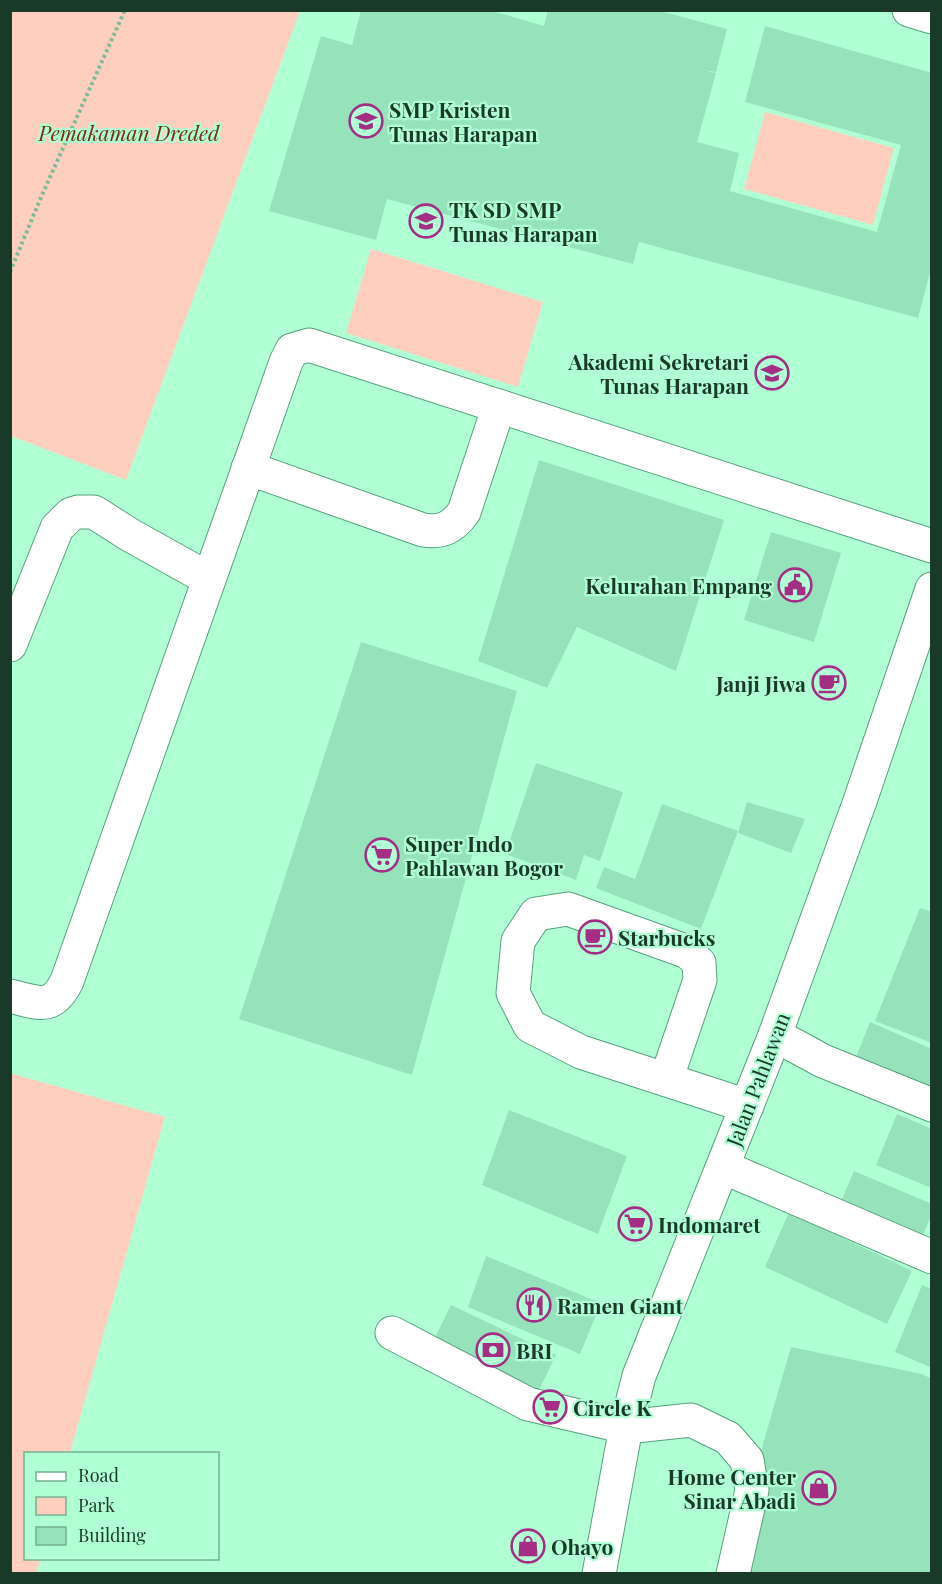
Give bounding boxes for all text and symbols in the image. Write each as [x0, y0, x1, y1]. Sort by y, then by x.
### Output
place label: SMP Kristen Tunas Harapan [389, 95, 538, 147]
school or university icon: SMP Kristen Tunas Harapan [348, 103, 384, 139]
park label: Pemakaman Dreded [38, 118, 220, 146]
place label: TK SD SMP Tunas Harapan [449, 195, 598, 247]
school or university icon: TK SD SMP Tunas Harapan [408, 203, 444, 239]
place label: Akademi Sekretari Tunas Harapan [567, 347, 749, 399]
school or university icon: Akademi Sekretari Tunas Harapan [754, 355, 790, 391]
public building icon: Kelurahan Empang [777, 567, 813, 603]
place label: Kelurahan Empang [585, 571, 772, 599]
cafe icon: Janji Jiwa [811, 665, 847, 701]
place label: Janji Jiwa [715, 669, 806, 697]
place label: Super Indo Pahlawan Bogor [405, 829, 563, 881]
supermarket icon: Super Indo Pahlawan Bogor [364, 837, 400, 873]
cafe icon: Starbucks [577, 919, 613, 955]
place label: Starbucks [618, 923, 715, 951]
street label: Jalan Pahlawan [718, 1008, 796, 1151]
supermarket icon: Indomaret [617, 1206, 653, 1242]
place label: Indomaret [658, 1210, 761, 1238]
restaurant icon: Ramen Giant [516, 1287, 552, 1323]
place label: Ramen Giant [557, 1291, 683, 1319]
bank icon: BRI [475, 1332, 511, 1368]
place label: BRI [516, 1336, 553, 1364]
supermarket icon: Circle K [532, 1389, 568, 1425]
place label: Circle K [573, 1393, 652, 1421]
legend [24, 1452, 219, 1560]
place label: Home Center Sinar Abadi [668, 1462, 796, 1514]
text: Road [78, 1463, 119, 1487]
shop icon: Home Center Sinar Abadi [801, 1470, 837, 1506]
text: Park [78, 1493, 115, 1517]
text: Building [78, 1523, 146, 1547]
shop icon: Ohayo [510, 1528, 546, 1564]
place label: Ohayo [551, 1532, 613, 1560]

